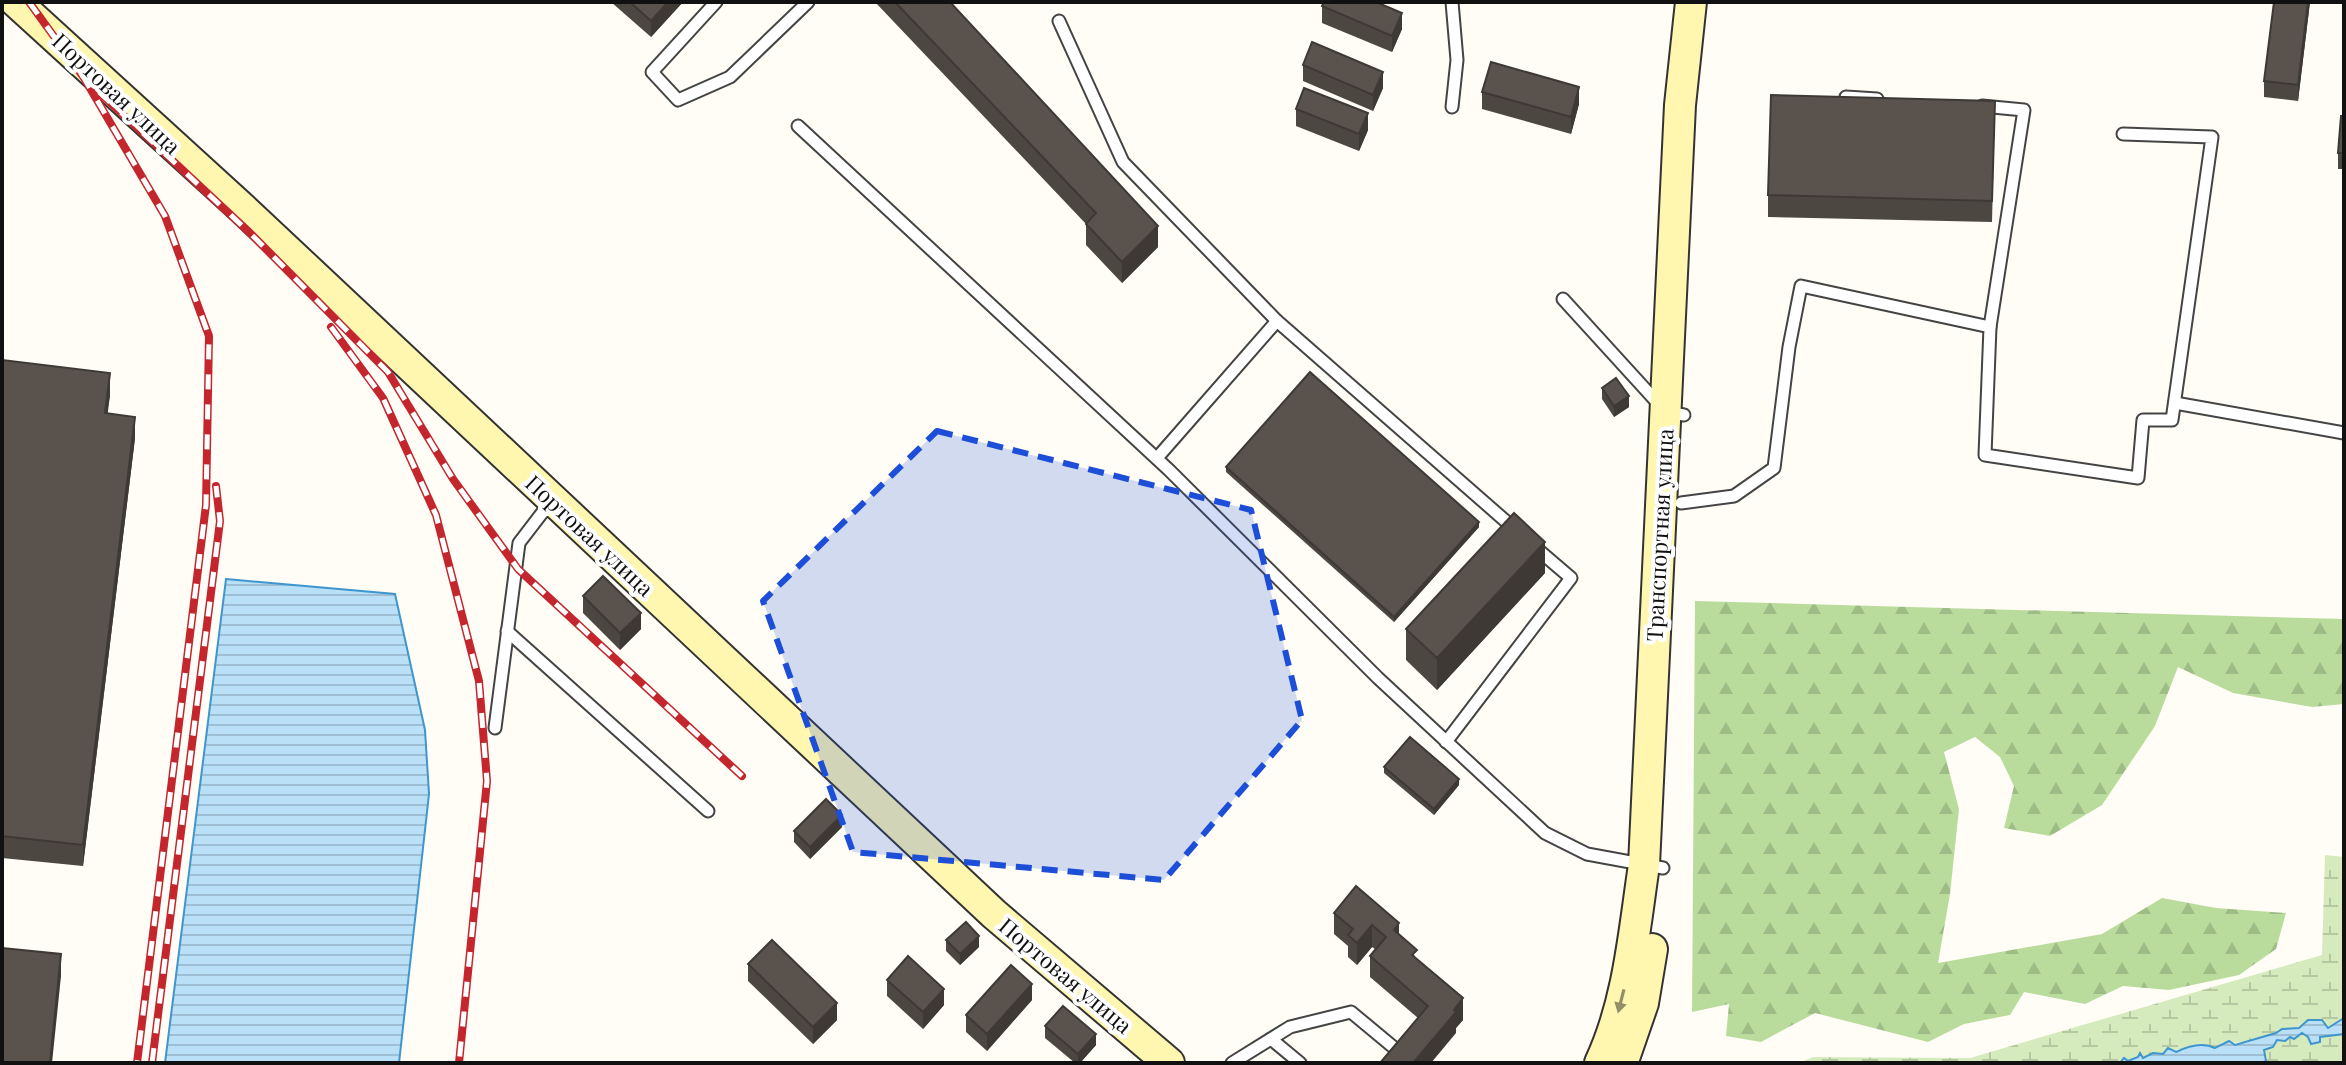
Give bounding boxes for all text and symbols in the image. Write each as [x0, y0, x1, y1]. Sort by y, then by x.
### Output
street label: Портовая улица [46, 26, 188, 160]
street label: Транспортная улица [1638, 428, 1680, 642]
street label: Портовая улица [519, 468, 661, 602]
street label: Портовая улица [993, 910, 1139, 1040]
one-way arrow [1614, 988, 1626, 1013]

